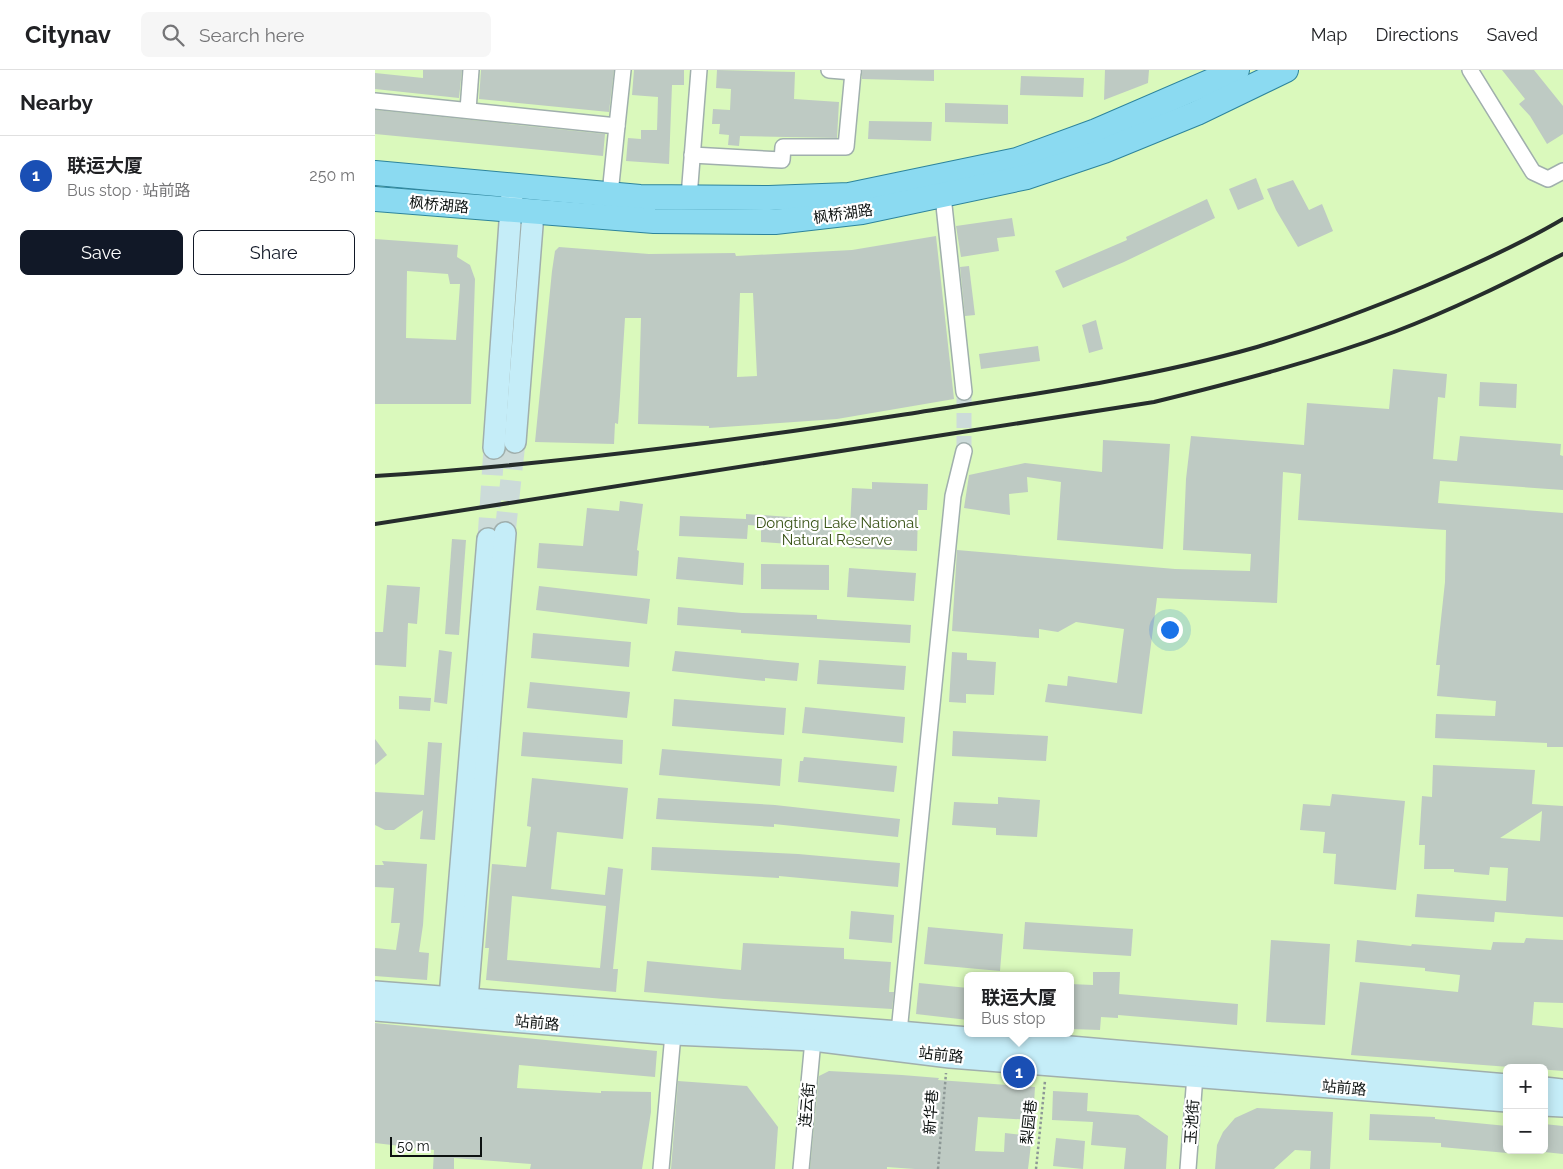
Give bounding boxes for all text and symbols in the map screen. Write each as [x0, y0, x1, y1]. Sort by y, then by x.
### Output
search box [141, 12, 491, 57]
text: Citynav [25, 20, 111, 49]
icon: search [159, 21, 187, 49]
text: Search here [199, 24, 304, 46]
text: Map [1311, 24, 1347, 45]
text: Directions [1375, 24, 1459, 45]
text: Saved [1487, 24, 1538, 45]
text: Nearby [20, 90, 93, 115]
text: 联运大厦 [67, 154, 143, 176]
text: 1 [32, 166, 40, 185]
text: 250 m [309, 166, 355, 185]
text: Bus stop · 站前路 [67, 181, 191, 200]
street label: 枫桥湖路 [408, 193, 470, 217]
street label: 枫桥湖路 [812, 201, 874, 227]
button: Save [20, 230, 183, 275]
button: Share [193, 230, 355, 275]
park label: Dongting Lake National Natural Reserve [756, 514, 919, 549]
your location [1157, 617, 1183, 643]
popup [964, 972, 1074, 1037]
text: 联运大厦 [981, 986, 1057, 1008]
text: Bus stop [981, 1009, 1045, 1028]
street label: 站前路 [514, 1012, 560, 1034]
street label: 站前路 [918, 1044, 964, 1066]
pin: 1 [1003, 1053, 1035, 1091]
map controls [1503, 1064, 1548, 1154]
button: + [1503, 1064, 1548, 1109]
street label: 站前路 [1321, 1077, 1367, 1099]
street label: 连云街 [796, 1082, 818, 1128]
street label: 新华巷 [920, 1089, 942, 1135]
street label: 梨园巷 [1018, 1099, 1040, 1145]
street label: 玉池街 [1181, 1099, 1203, 1145]
button: − [1503, 1109, 1548, 1154]
scale bar [390, 1134, 483, 1157]
text: 50 m [397, 1138, 430, 1154]

